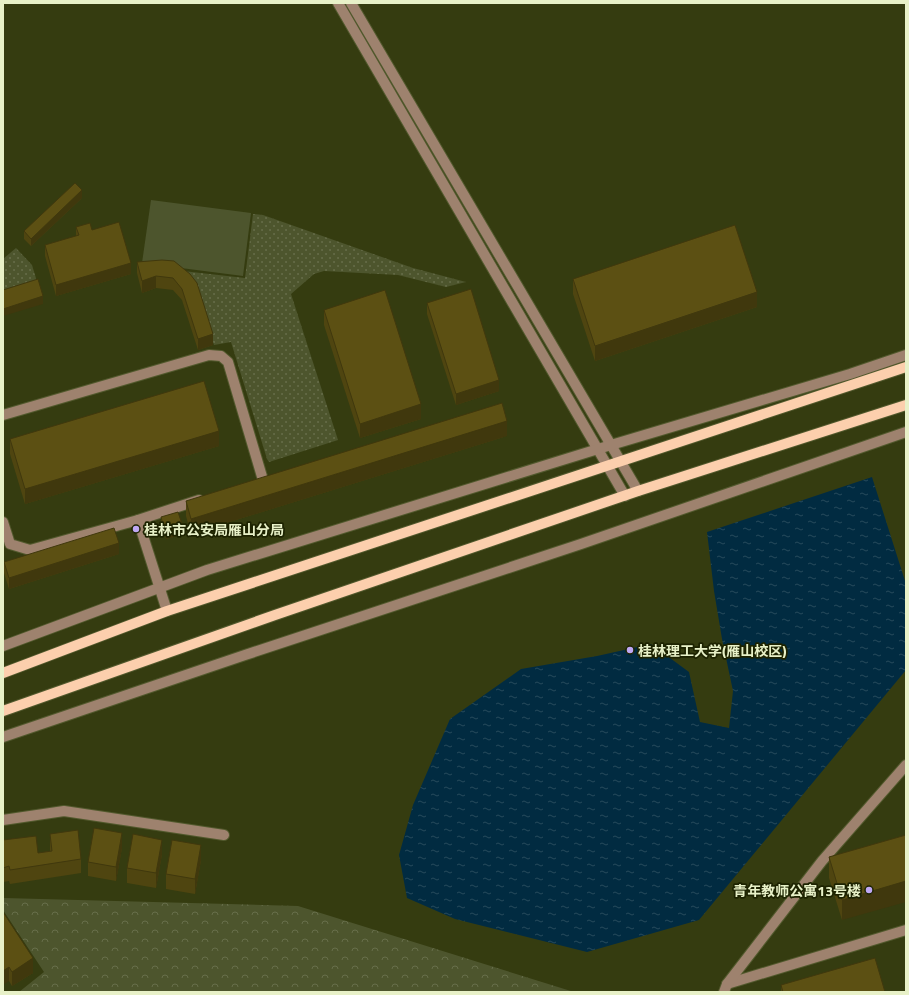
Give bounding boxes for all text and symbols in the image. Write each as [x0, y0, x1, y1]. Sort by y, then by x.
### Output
place label: 桂林市公安局雁山分局 [144, 519, 284, 540]
marker: 桂林市公安局雁山分局 [131, 524, 141, 534]
place label: 桂林理工大学(雁山校区) [638, 640, 787, 661]
marker: 桂林理工大学(雁山校区) [625, 645, 635, 655]
place label: 青年教师公寓13号楼 [733, 880, 861, 901]
marker: 青年教师公寓13号楼 [864, 885, 874, 895]

